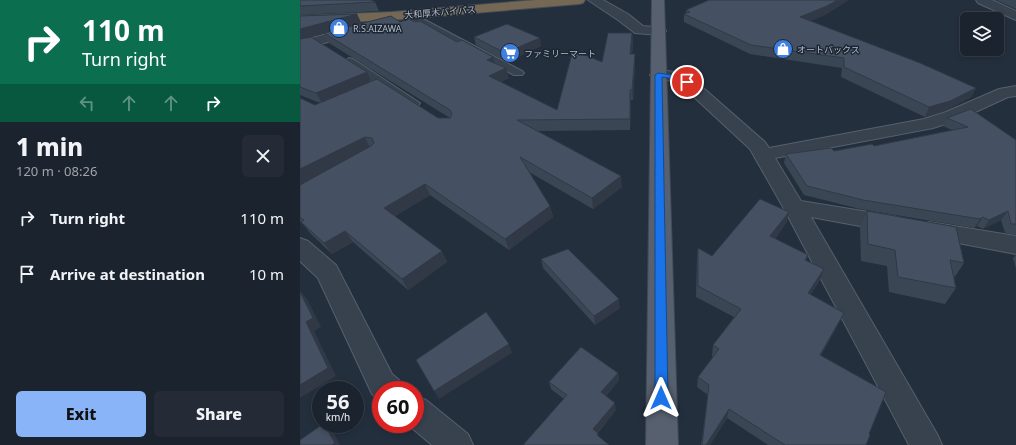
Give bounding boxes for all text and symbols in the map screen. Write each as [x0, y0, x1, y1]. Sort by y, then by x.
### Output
street label: 大和厚木バイパス [404, 2, 476, 22]
text: 110 m [82, 11, 165, 49]
map controls [960, 12, 1004, 56]
button: layers [960, 12, 1004, 56]
icon: right [16, 16, 68, 68]
shop icon: R.S.AIZAWA [328, 17, 350, 39]
place label: R.S.AIZAWA [353, 22, 402, 35]
shop icon: オートバックス [772, 38, 794, 60]
supermarket icon: ファミリーマート [499, 42, 521, 64]
place label: オートバックス [797, 43, 860, 56]
text: Turn right [82, 47, 166, 71]
place label: ファミリーマート [524, 47, 596, 60]
pin [670, 65, 704, 99]
icon: arrive [676, 71, 698, 93]
icon: left [76, 92, 98, 114]
icon: ahead [118, 92, 140, 114]
icon: ahead [160, 92, 182, 114]
icon: right [202, 92, 224, 114]
text: 1 min [16, 130, 83, 163]
button: close [242, 135, 284, 177]
text: 120 m · 08:26 [16, 162, 97, 180]
icon: right [16, 207, 38, 229]
text: Turn right [50, 208, 125, 228]
text: 110 m [240, 208, 284, 228]
icon: arrive [16, 263, 38, 285]
text: Arrive at destination [50, 264, 205, 284]
text: 10 m [249, 264, 284, 284]
position arrow [640, 377, 682, 419]
speed limit sign: 60 [372, 381, 424, 433]
text: 56 [327, 388, 349, 415]
button: Exit [16, 391, 146, 437]
button: Share [154, 391, 284, 437]
text: km/h [326, 410, 350, 424]

